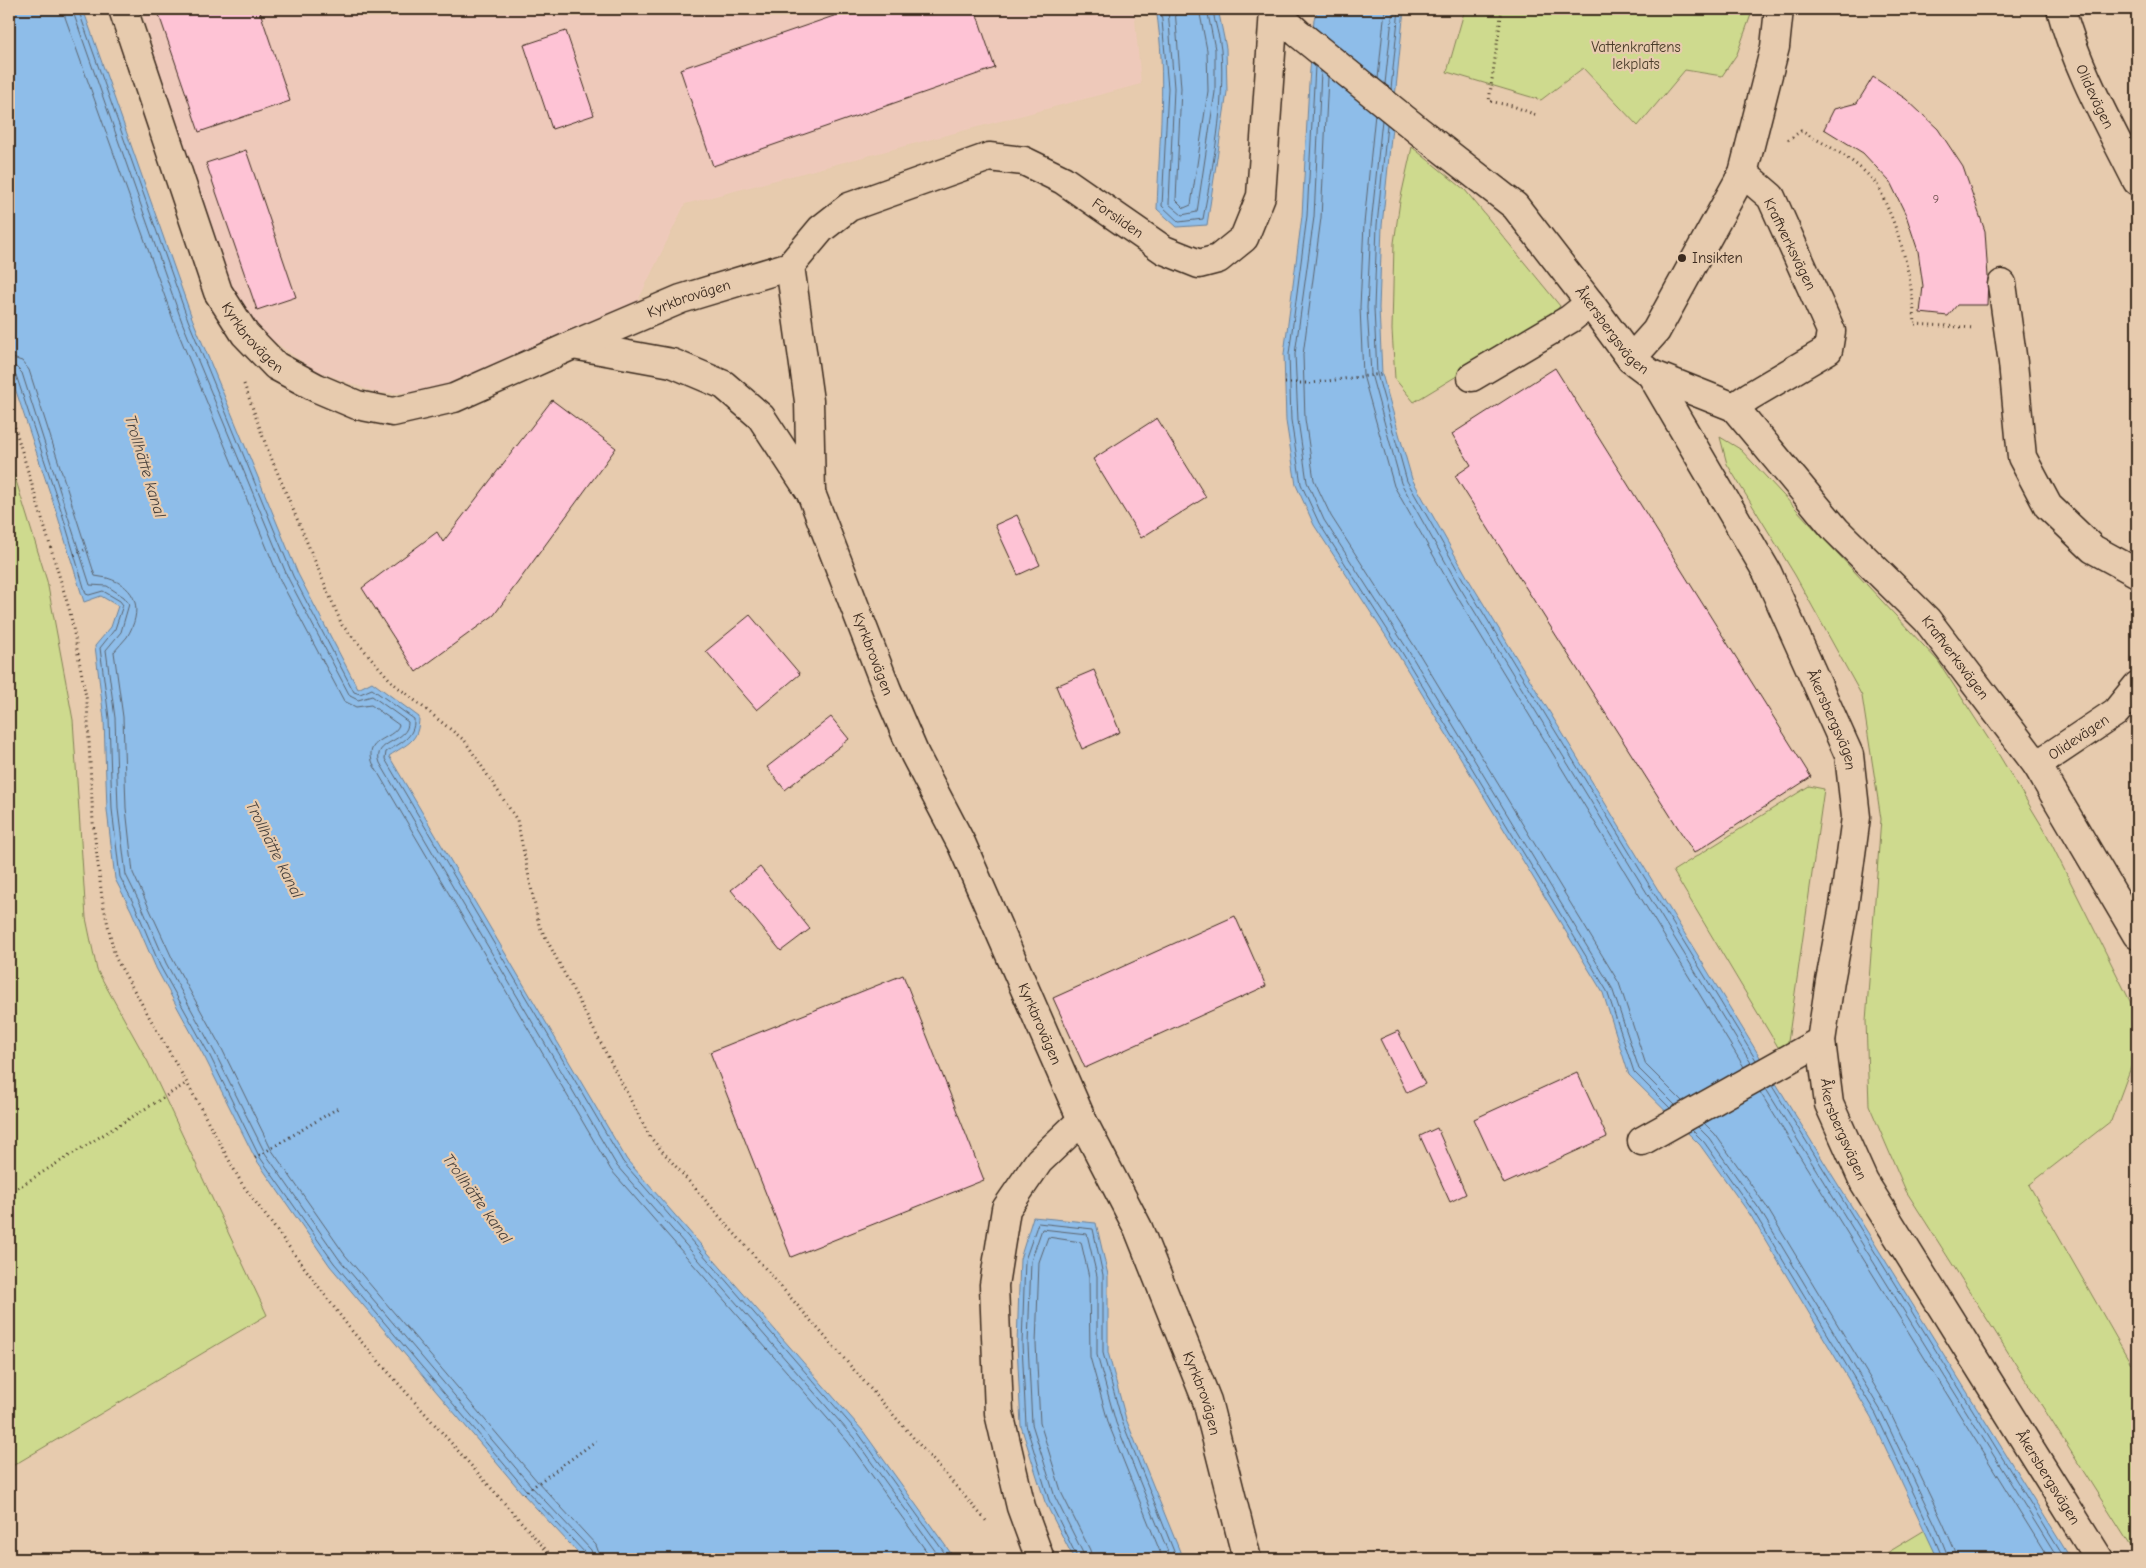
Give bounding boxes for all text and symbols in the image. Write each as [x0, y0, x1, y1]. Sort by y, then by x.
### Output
park label: Vattenkraftens lekplats [1591, 38, 1681, 73]
street label: Olidevägen [2072, 61, 2118, 132]
house number: 9 [1933, 192, 1939, 206]
street label: Forsliden [1089, 194, 1147, 242]
street label: Kraftverksvägen [1760, 195, 1820, 293]
place label: Insikten [1692, 249, 1743, 267]
marker: Insikten [1676, 252, 1688, 264]
street label: Kyrkbrovägen [644, 276, 733, 321]
street label: Åkersbergsvägen [1571, 282, 1653, 378]
street label: Kyrkbrovägen [218, 299, 286, 377]
water label: Trollhätte kanal [121, 413, 169, 520]
street label: Kyrkbrovägen [849, 610, 897, 698]
street label: Kraftverksvägen [1918, 612, 1993, 703]
street label: Åkersbergsvägen [1803, 666, 1860, 771]
street label: Olidevägen [2045, 710, 2112, 764]
water label: Trollhätte kanal [242, 798, 306, 901]
street label: Kyrkbrovägen [1014, 980, 1066, 1067]
street label: Åkersbergsvägen [1817, 1077, 1871, 1183]
water label: Trollhätte kanal [439, 1150, 516, 1247]
street label: Kyrkbrovägen [1179, 1349, 1224, 1437]
street label: Åkersbergsvägen [2012, 1426, 2084, 1528]

